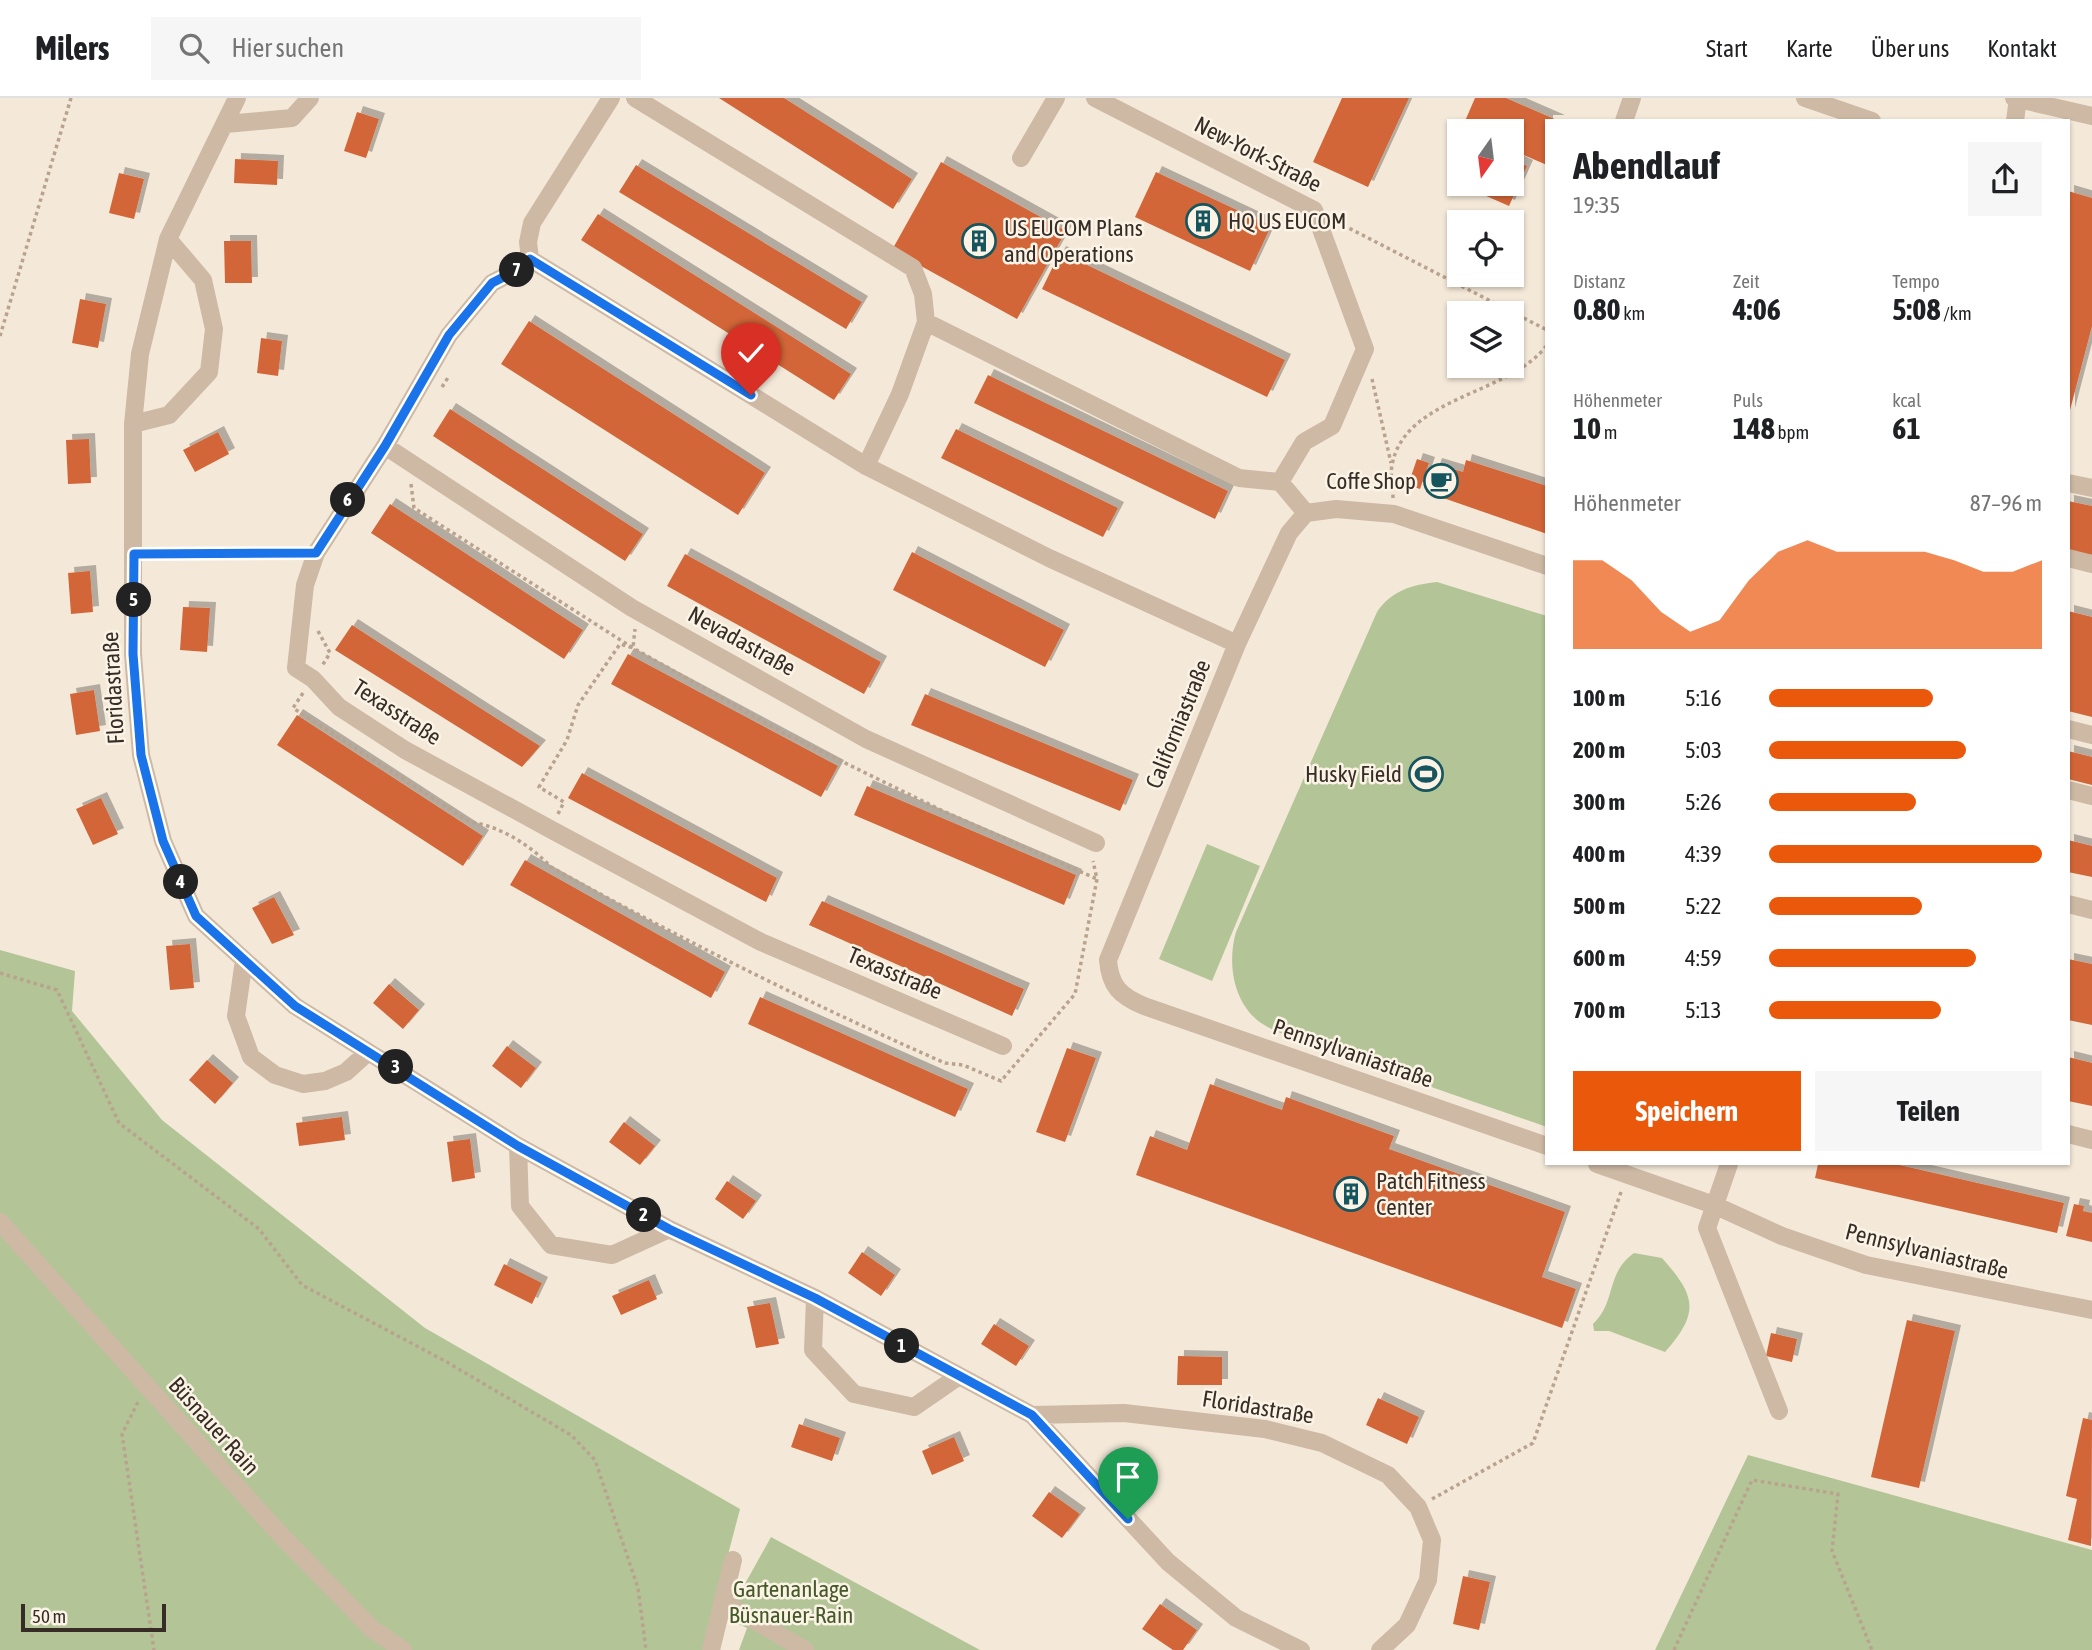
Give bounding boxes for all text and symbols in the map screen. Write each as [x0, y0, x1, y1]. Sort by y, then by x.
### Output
search box [151, 17, 641, 80]
text: Milers [35, 29, 109, 67]
icon: search [175, 29, 213, 67]
text: Hier suchen [231, 33, 344, 63]
text: Start [1706, 35, 1748, 62]
text: Karte [1786, 35, 1833, 62]
text: Über uns [1871, 35, 1949, 62]
text: Kontakt [1987, 35, 2057, 62]
street label: New-York-Straße [1190, 111, 1326, 197]
north arrow [1447, 119, 1524, 196]
map controls [1447, 119, 1524, 378]
button: share [1968, 142, 2042, 216]
text: Abendlauf [1573, 144, 1720, 187]
text: 19:35 [1573, 192, 1620, 218]
building icon: HQ US EUCOM [1184, 202, 1222, 240]
place label: HQ US EUCOM [1228, 208, 1346, 234]
button: locate [1447, 210, 1524, 287]
place label: US EUCOM Plans and Operations [1004, 215, 1143, 267]
building icon: US EUCOM Plans and Operations [960, 222, 998, 260]
pin: 7 [500, 252, 534, 288]
text: 7 [512, 258, 521, 280]
text: Distanz [1573, 270, 1625, 292]
text: Zeit [1733, 270, 1760, 292]
text: Tempo [1892, 270, 1940, 292]
text: 0.80 [1573, 292, 1621, 326]
text: 4:06 [1733, 292, 1781, 326]
text: 5:08 [1892, 292, 1941, 326]
button: layers [1447, 301, 1524, 378]
text: km [1621, 302, 1645, 324]
text: /km [1941, 302, 1972, 324]
pin [721, 323, 781, 395]
icon: check [732, 334, 770, 372]
text: Höhenmeter [1573, 389, 1662, 411]
text: Puls [1733, 389, 1763, 411]
text: kcal [1892, 389, 1921, 411]
text: 10 [1573, 411, 1601, 445]
text: 148 [1733, 411, 1775, 445]
text: 61 [1892, 411, 1921, 445]
text: m [1601, 421, 1618, 443]
text: bpm [1775, 421, 1809, 443]
cafe icon: Coffe Shop [1422, 462, 1460, 500]
place label: Coffe Shop [1326, 468, 1416, 494]
pin: 6 [330, 482, 366, 518]
text: 6 [343, 488, 352, 510]
text: Höhenmeter [1573, 490, 1681, 516]
text: 87–96 m [1970, 490, 2042, 516]
pin: 5 [116, 582, 152, 618]
text: 5 [129, 588, 138, 610]
street label: Nevadastraße [684, 601, 800, 681]
street label: Floridastraße [97, 631, 129, 745]
street label: Californiastraße [1140, 656, 1216, 792]
street label: Texasstraße [348, 674, 446, 750]
text: 100 m [1573, 685, 1625, 711]
text: 5:16 [1685, 685, 1722, 711]
text: 200 m [1573, 737, 1625, 763]
text: 5:03 [1685, 737, 1722, 763]
sports icon: Husky Field [1407, 755, 1445, 793]
place label: Husky Field [1305, 761, 1402, 787]
text: 300 m [1573, 789, 1625, 815]
text: 5:26 [1685, 789, 1722, 815]
text: 400 m [1573, 841, 1625, 867]
text: 4:39 [1685, 841, 1722, 867]
pin: 4 [164, 864, 198, 900]
text: 4 [176, 870, 185, 892]
text: 500 m [1573, 893, 1625, 919]
text: 5:22 [1685, 893, 1722, 919]
street label: Texasstraße [844, 941, 946, 1005]
text: 600 m [1573, 945, 1625, 971]
text: 4:59 [1685, 945, 1722, 971]
text: 700 m [1573, 997, 1625, 1023]
text: 5:13 [1685, 997, 1722, 1023]
street label: Pennsylvaniastraße [1270, 1013, 1436, 1093]
pin: 3 [378, 1049, 414, 1084]
text: 3 [391, 1055, 400, 1077]
button: Speichern [1573, 1071, 1801, 1151]
button: Teilen [1815, 1071, 2042, 1151]
place label: Patch Fitness Center [1376, 1168, 1486, 1220]
building icon: Patch Fitness Center [1332, 1175, 1370, 1213]
pin: 2 [626, 1198, 662, 1232]
text: 2 [639, 1203, 648, 1225]
street label: Pennsylvaniastraße [1843, 1218, 2011, 1284]
pin: 1 [884, 1328, 920, 1364]
text: 1 [897, 1334, 906, 1356]
street label: Büsnauer Rain [163, 1372, 265, 1480]
street label: Floridastraße [1200, 1385, 1316, 1429]
pin [1098, 1447, 1158, 1519]
icon: arrive [1109, 1458, 1147, 1496]
park label: Gartenanlage Büsnauer-Rain [729, 1576, 853, 1628]
scale bar [21, 1601, 166, 1633]
text: 50 m [32, 1605, 66, 1627]

